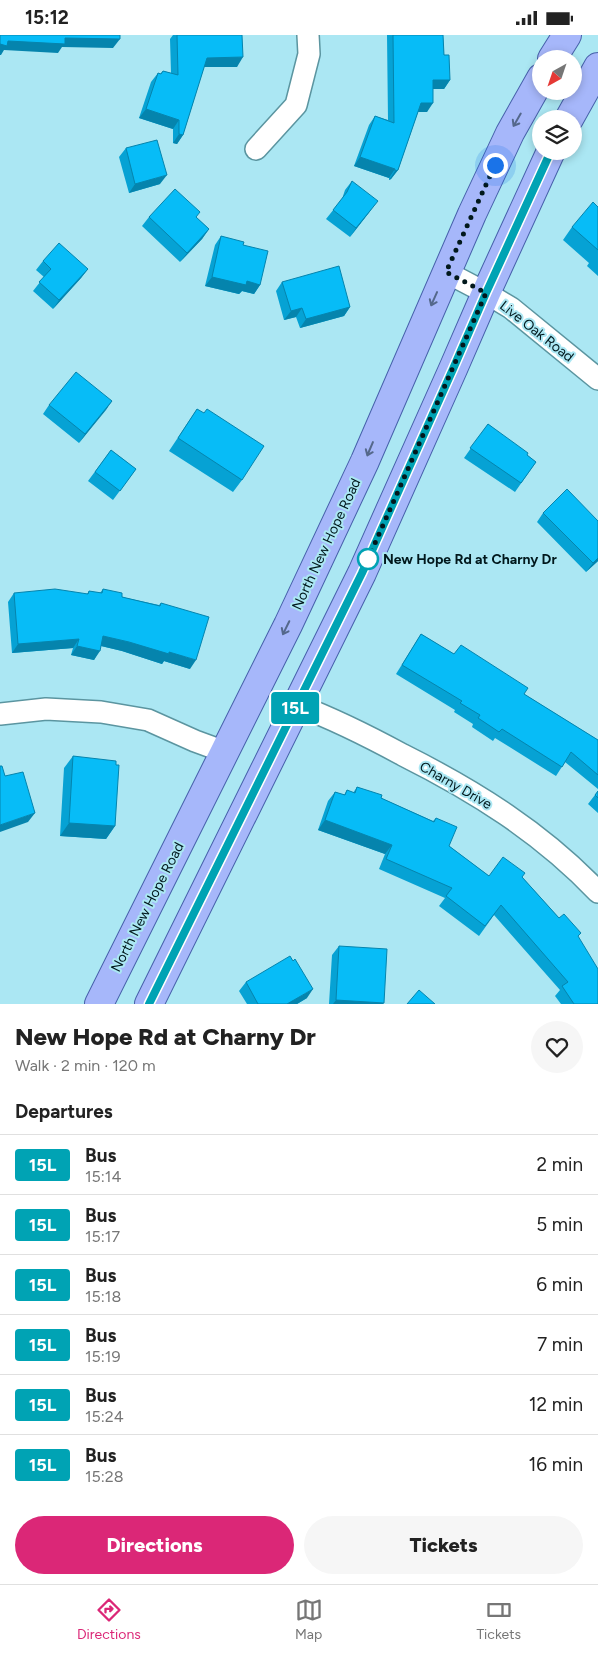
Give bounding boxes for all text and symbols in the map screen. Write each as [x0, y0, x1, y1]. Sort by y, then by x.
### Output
text: 15:12 [25, 6, 69, 29]
north arrow [532, 50, 582, 100]
map controls [532, 50, 582, 160]
button: layers [532, 110, 582, 160]
one-way arrow [512, 113, 522, 128]
your location [483, 153, 508, 178]
one-way arrow [428, 291, 438, 306]
street label: Live Oak Road [496, 297, 577, 366]
one-way arrow [365, 441, 374, 456]
street label: North New Hope Road [288, 476, 364, 613]
marker: New Hope Rd at Charny Dr [357, 548, 379, 570]
place label: New Hope Rd at Charny Dr [383, 551, 557, 568]
one-way arrow [281, 620, 291, 635]
line badge: 15L [266, 692, 324, 724]
text: 15L [281, 697, 309, 719]
street label: Charny Drive [417, 758, 495, 813]
street label: North New Hope Road [107, 840, 188, 975]
button: heart [531, 1021, 583, 1073]
text: New Hope Rd at Charny Dr [15, 1022, 316, 1051]
text: Walk · 2 min · 120 m [15, 1056, 156, 1075]
text: Departures [15, 1100, 113, 1123]
text: Bus [85, 1144, 116, 1167]
text: 2 min [537, 1153, 583, 1176]
text: 15L [29, 1154, 56, 1176]
text: 15:14 [85, 1167, 121, 1186]
text: Bus [85, 1204, 116, 1227]
text: 5 min [536, 1213, 583, 1236]
text: 15L [29, 1214, 56, 1236]
text: 15:17 [85, 1227, 120, 1246]
text: Bus [85, 1264, 116, 1287]
text: 6 min [536, 1273, 583, 1296]
text: 15L [29, 1274, 56, 1296]
text: 15:18 [85, 1287, 121, 1306]
text: Bus [85, 1324, 116, 1347]
text: 7 min [537, 1333, 583, 1356]
text: 15L [29, 1334, 56, 1356]
text: 15:19 [85, 1347, 121, 1366]
text: Bus [85, 1384, 116, 1407]
text: 12 min [529, 1393, 583, 1416]
text: 15L [29, 1394, 56, 1416]
text: 15:24 [85, 1407, 124, 1426]
text: Bus [85, 1444, 116, 1467]
text: 16 min [529, 1453, 583, 1476]
text: 15L [29, 1454, 56, 1476]
text: 15:28 [85, 1467, 124, 1486]
button: Directions [15, 1516, 294, 1574]
button: Tickets [304, 1516, 583, 1574]
tab: Directions [77, 1596, 141, 1643]
tab: Map [295, 1596, 323, 1643]
tab: Tickets [476, 1596, 521, 1643]

